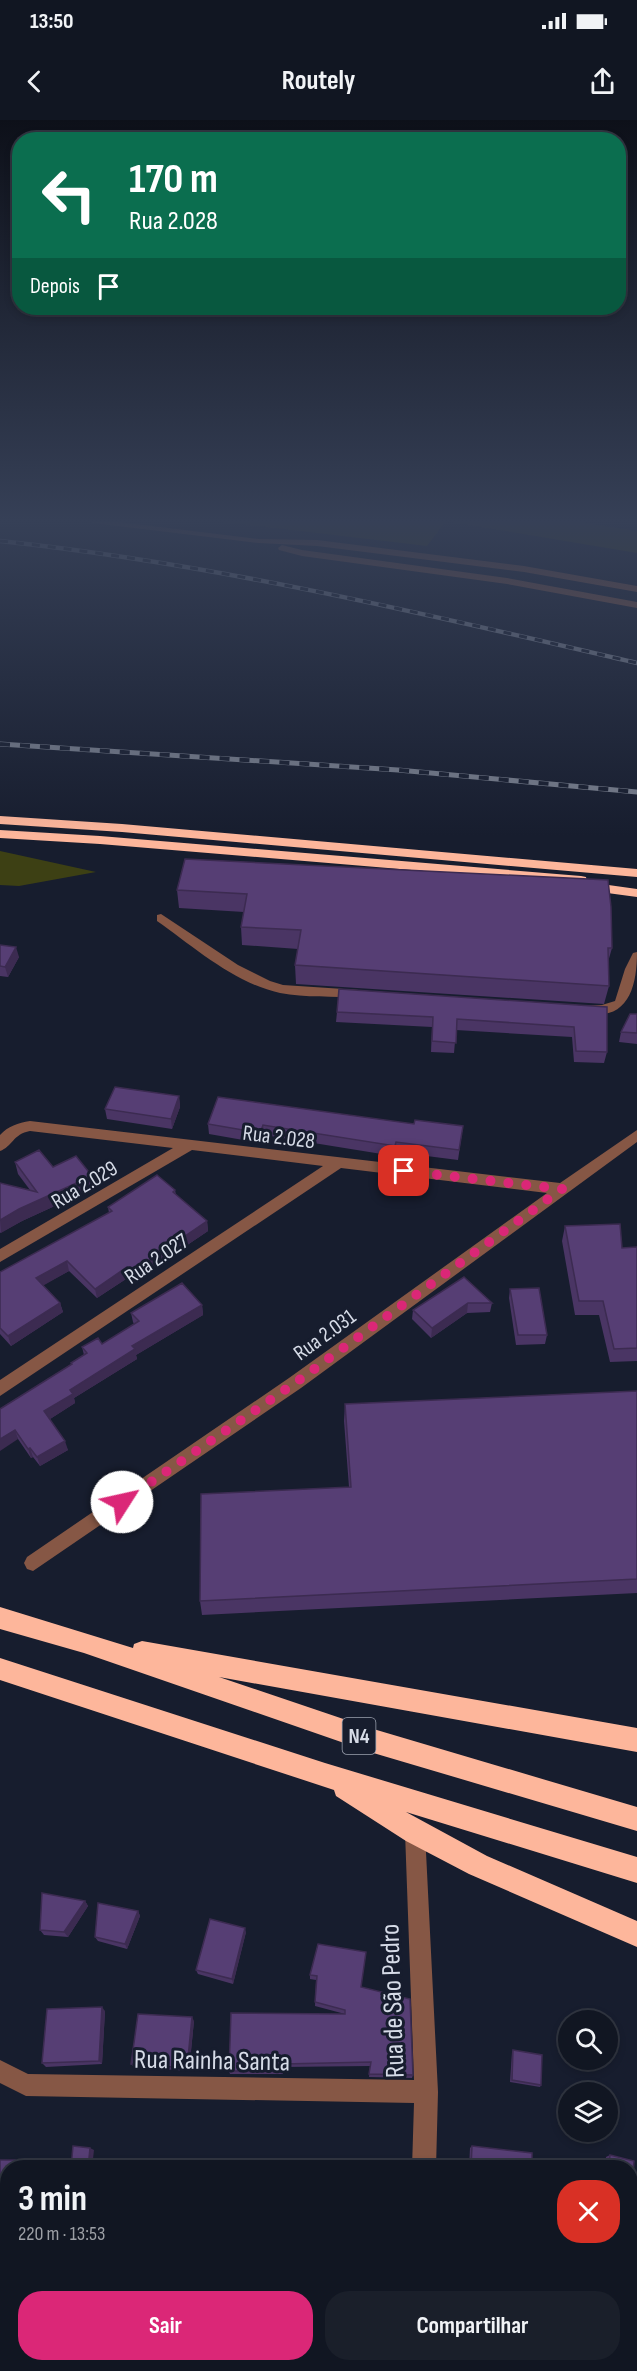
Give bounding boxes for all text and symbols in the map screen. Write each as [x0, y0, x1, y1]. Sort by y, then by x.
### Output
text: 13:50 [30, 8, 74, 35]
icon: back [18, 65, 51, 98]
text: Routely [282, 65, 355, 97]
icon: share [586, 65, 619, 98]
text: 170 m [129, 154, 218, 205]
icon: left [30, 156, 108, 234]
text: Rua 2.028 [129, 205, 218, 237]
icon: arrive [92, 270, 125, 303]
text: Depois [30, 273, 80, 300]
street label: Rua 2.028 [241, 1120, 316, 1155]
pin [378, 1145, 429, 1196]
icon: arrive [387, 1154, 420, 1187]
street label: Rua 2.029 [47, 1155, 123, 1216]
street label: Rua 2.027 [120, 1228, 194, 1290]
street label: Rua 2.031 [288, 1303, 362, 1367]
position arrow [90, 1470, 154, 1534]
road number: N4 [342, 1718, 376, 1754]
street label: Rua de São Pedro [374, 1923, 412, 2079]
map controls [558, 2010, 618, 2142]
button: search [558, 2010, 618, 2070]
street label: Rua Rainha Santa [134, 2044, 290, 2078]
button: layers [558, 2082, 618, 2142]
text: 3 min [18, 2178, 87, 2221]
button: close [557, 2180, 620, 2243]
text: 220 m · 13:53 [18, 2222, 105, 2246]
button: Sair [18, 2291, 313, 2360]
button: Compartilhar [325, 2291, 620, 2360]

